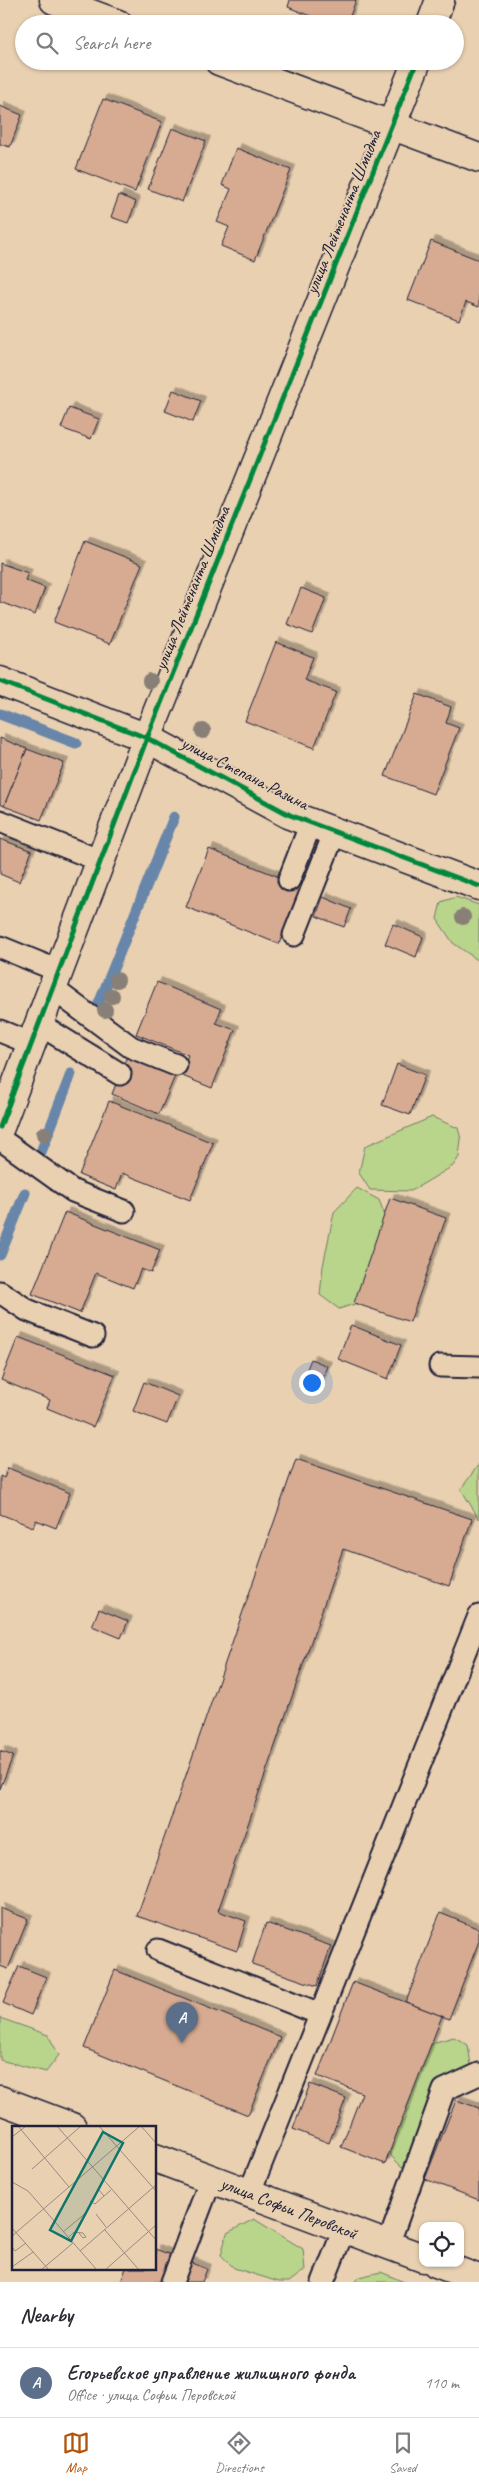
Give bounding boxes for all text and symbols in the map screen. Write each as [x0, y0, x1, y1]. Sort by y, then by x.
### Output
search box [15, 15, 464, 70]
icon: search [33, 29, 61, 57]
text: Search here [73, 31, 150, 55]
street label: улица Лейтенанта Шмидта [300, 125, 387, 298]
street label: улица Лейтенанта Шмидта [149, 501, 236, 674]
street label: улица Степана Разина [177, 731, 314, 815]
your location [299, 1370, 325, 1396]
pin: A [166, 2002, 198, 2043]
inset map [12, 2126, 156, 2270]
street label: улица Софьи Перовской [217, 2171, 362, 2245]
map controls [419, 2222, 464, 2267]
button: locate [419, 2222, 464, 2267]
text: Nearby [20, 2302, 73, 2328]
text: Егорьевское управление жилищного фонда [67, 2361, 355, 2385]
text: A [32, 2373, 40, 2393]
text: 110 m [425, 2373, 459, 2393]
text: Office · улица Софьи Перовской [67, 2385, 235, 2405]
tab: Map [62, 2429, 90, 2476]
tab: Directions [215, 2429, 264, 2476]
tab: Saved [389, 2429, 417, 2476]

